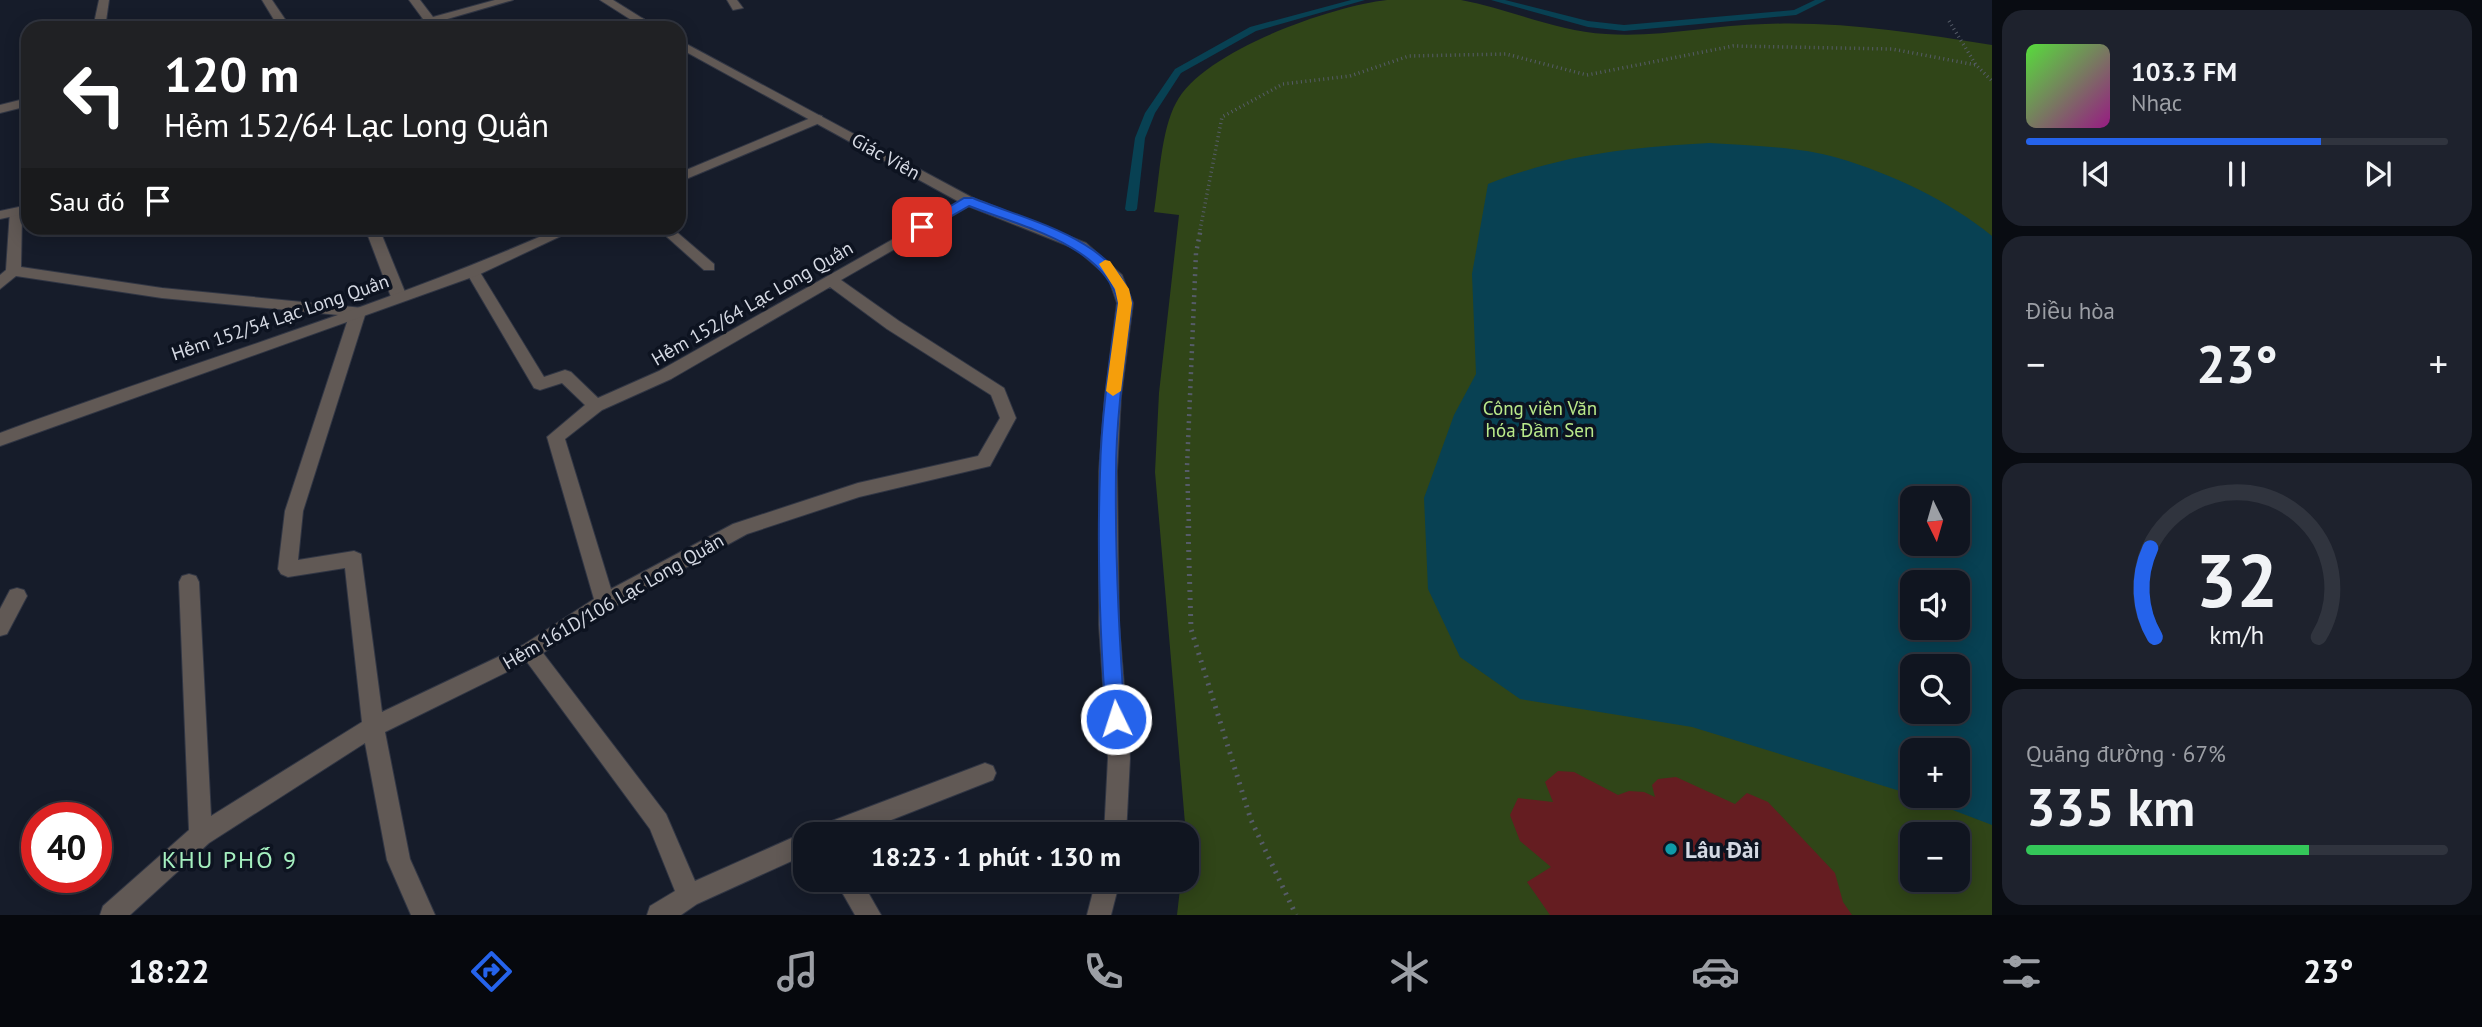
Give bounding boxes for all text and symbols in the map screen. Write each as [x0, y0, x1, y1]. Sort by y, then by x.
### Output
text: 120 m [164, 42, 299, 106]
icon: left [49, 49, 140, 140]
text: 103.3 FM [2131, 55, 2237, 88]
text: Nhạc [2131, 88, 2182, 117]
text: Hẻm 152/64 Lạc Long Quân [164, 104, 549, 146]
street label: Giác Viên [848, 127, 924, 185]
icon: previous [2077, 155, 2115, 193]
icon: pause [2218, 155, 2256, 193]
icon: next [2359, 155, 2397, 193]
icon: arrive [139, 182, 177, 220]
text: Sau đó [49, 185, 125, 218]
pin [892, 197, 952, 257]
icon: arrive [903, 208, 941, 246]
street label: Hẻm 152/64 Lạc Long Quân [647, 235, 857, 371]
street label: Hẻm 152/54 Lạc Long Quân [168, 268, 392, 366]
text: Điều hòa [2026, 296, 2115, 325]
text: 23° [2196, 330, 2278, 397]
text: − [2026, 339, 2045, 388]
text: + [2429, 339, 2448, 388]
park label: Công viên Văn hóa Đầm Sen [1483, 396, 1597, 442]
north arrow [1900, 486, 1970, 556]
map controls [1900, 486, 1970, 892]
street label: Hẻm 161D/106 Lạc Long Quân [498, 528, 728, 674]
text: 32 [2196, 533, 2278, 627]
button: sound [1900, 570, 1970, 640]
text: km/h [2210, 618, 2264, 650]
button: search [1900, 654, 1970, 724]
position arrow [1079, 682, 1153, 756]
button: + [1900, 738, 1970, 808]
text: Quãng đường · 67% [2026, 739, 2226, 768]
text: 335 km [2026, 773, 2195, 840]
speed limit sign: 40 [21, 802, 112, 893]
button: − [1900, 822, 1970, 892]
place label: Lâu Đài [1685, 835, 1760, 864]
text: 18:23 · 1 phút · 130 m [871, 840, 1121, 873]
marker: Lâu Đài [1663, 841, 1679, 857]
district label: KHU PHỐ 9 [162, 844, 298, 875]
icon: directions [467, 947, 516, 996]
icon: music [773, 947, 822, 996]
icon: phone [1079, 947, 1128, 996]
icon: climate [1385, 947, 1434, 996]
icon: car [1691, 947, 1740, 996]
icon: filters [1997, 947, 2046, 996]
text: 18:22 [129, 950, 210, 992]
text: 23° [2303, 950, 2353, 992]

